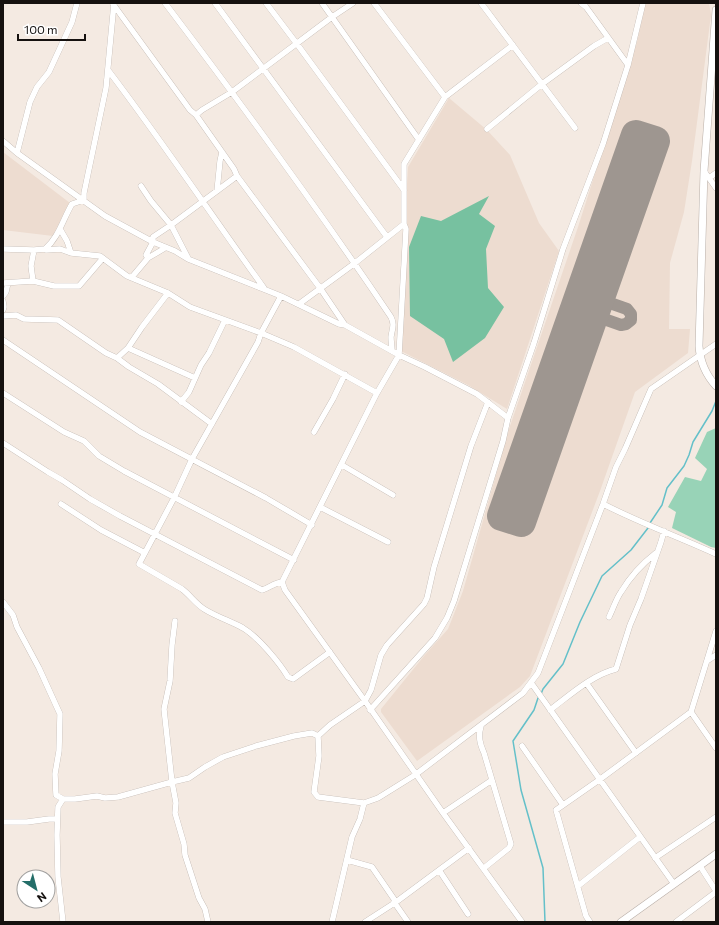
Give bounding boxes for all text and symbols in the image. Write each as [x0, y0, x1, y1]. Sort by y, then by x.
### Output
scale bar [18, 16, 85, 42]
text: 100 m [24, 22, 58, 36]
north arrow [16, 869, 56, 909]
text: N [35, 890, 49, 905]

